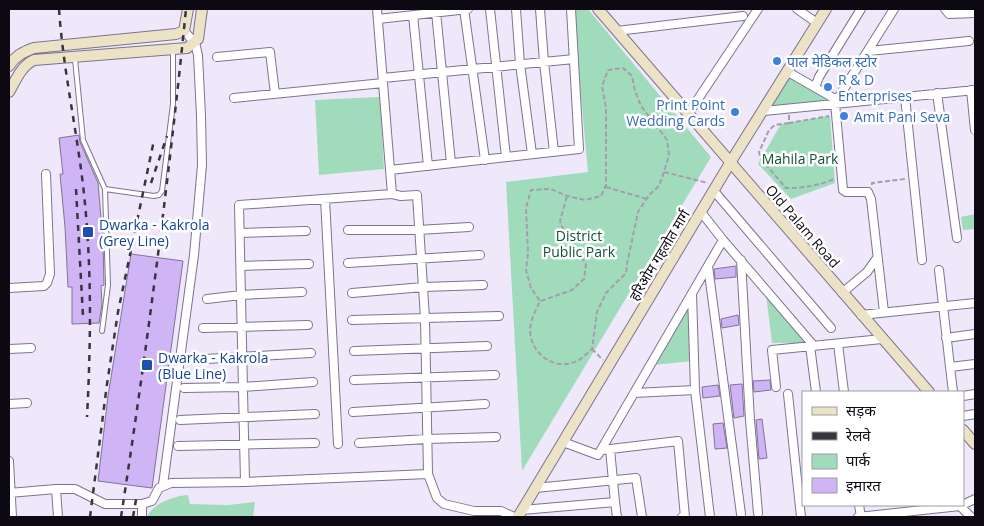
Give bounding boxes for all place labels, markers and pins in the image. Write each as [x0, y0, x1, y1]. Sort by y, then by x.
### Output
place label: पाल मेडिकल स्टोर [787, 52, 877, 71]
marker: पाल मेडिकल स्टोर [771, 55, 783, 67]
place label: R & D Enterprises [838, 70, 912, 105]
marker: R & D Enterprises [822, 81, 834, 93]
place label: Print Point Wedding Cards [626, 95, 725, 130]
marker: Print Point Wedding Cards [729, 106, 741, 118]
place label: Amit Pani Seva [854, 107, 950, 126]
marker: Amit Pani Seva [838, 110, 850, 122]
place label: Dwarka - Kakrola (Grey Line) [99, 215, 210, 250]
marker: Dwarka - Kakrola (Grey Line) [81, 225, 95, 239]
place label: Dwarka - Kakrola (Blue Line) [158, 348, 269, 383]
marker: Dwarka - Kakrola (Blue Line) [140, 358, 154, 372]

